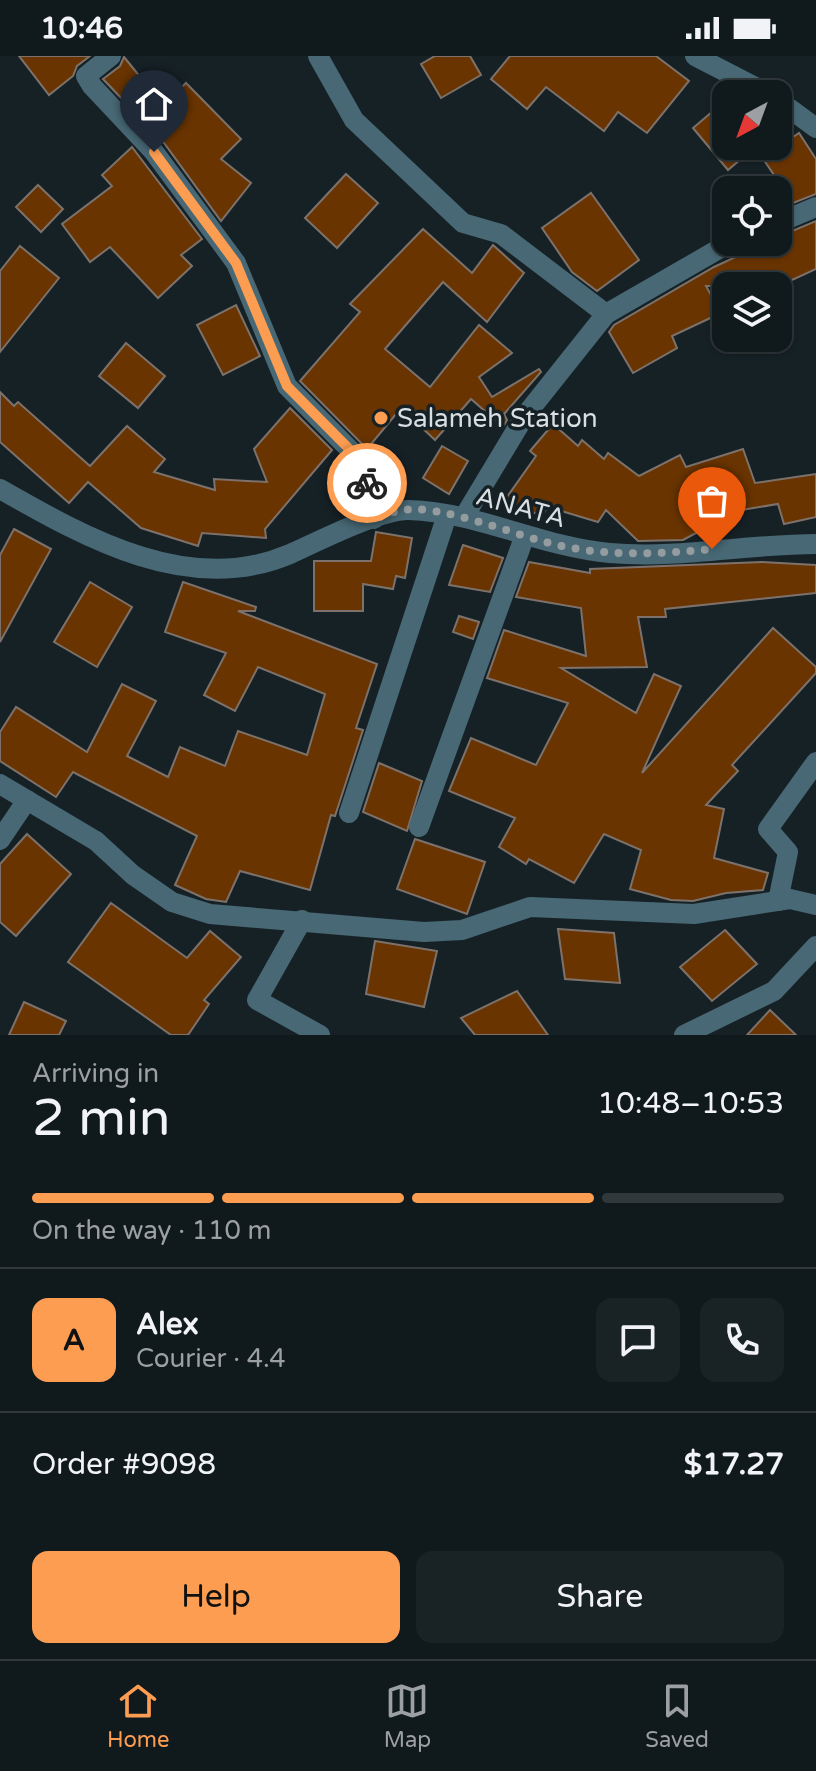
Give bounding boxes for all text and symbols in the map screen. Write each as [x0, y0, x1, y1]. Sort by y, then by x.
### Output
text: 10:46 [40, 10, 123, 47]
pin [120, 70, 188, 152]
north arrow [712, 80, 792, 160]
map controls [712, 80, 792, 352]
icon: home [132, 82, 176, 126]
button: locate [712, 176, 792, 256]
button: layers [712, 272, 792, 352]
place label: Salameh Station [397, 403, 598, 434]
marker: Salameh Station [372, 409, 390, 427]
courier [327, 443, 407, 523]
icon: bike [345, 461, 389, 505]
pin [678, 467, 746, 549]
icon: bag [690, 479, 734, 523]
street label: ANATA [473, 481, 569, 534]
text: Arriving in [32, 1058, 159, 1089]
text: 10:48–10:53 [597, 1085, 784, 1122]
text: 2 min [32, 1087, 171, 1150]
text: On the way · 110 m [32, 1215, 271, 1246]
button: chat [596, 1298, 680, 1382]
button: phone [700, 1298, 784, 1382]
text: Alex [136, 1306, 199, 1343]
text: A [63, 1322, 85, 1359]
text: Courier · 4.4 [136, 1343, 286, 1374]
text: Order #9098 [32, 1446, 216, 1483]
text: $17.27 [684, 1446, 784, 1483]
button: Help [32, 1551, 400, 1643]
button: Share [416, 1551, 784, 1643]
tab: Home [107, 1679, 169, 1753]
tab: Map [384, 1679, 431, 1753]
tab: Saved [645, 1679, 709, 1753]

